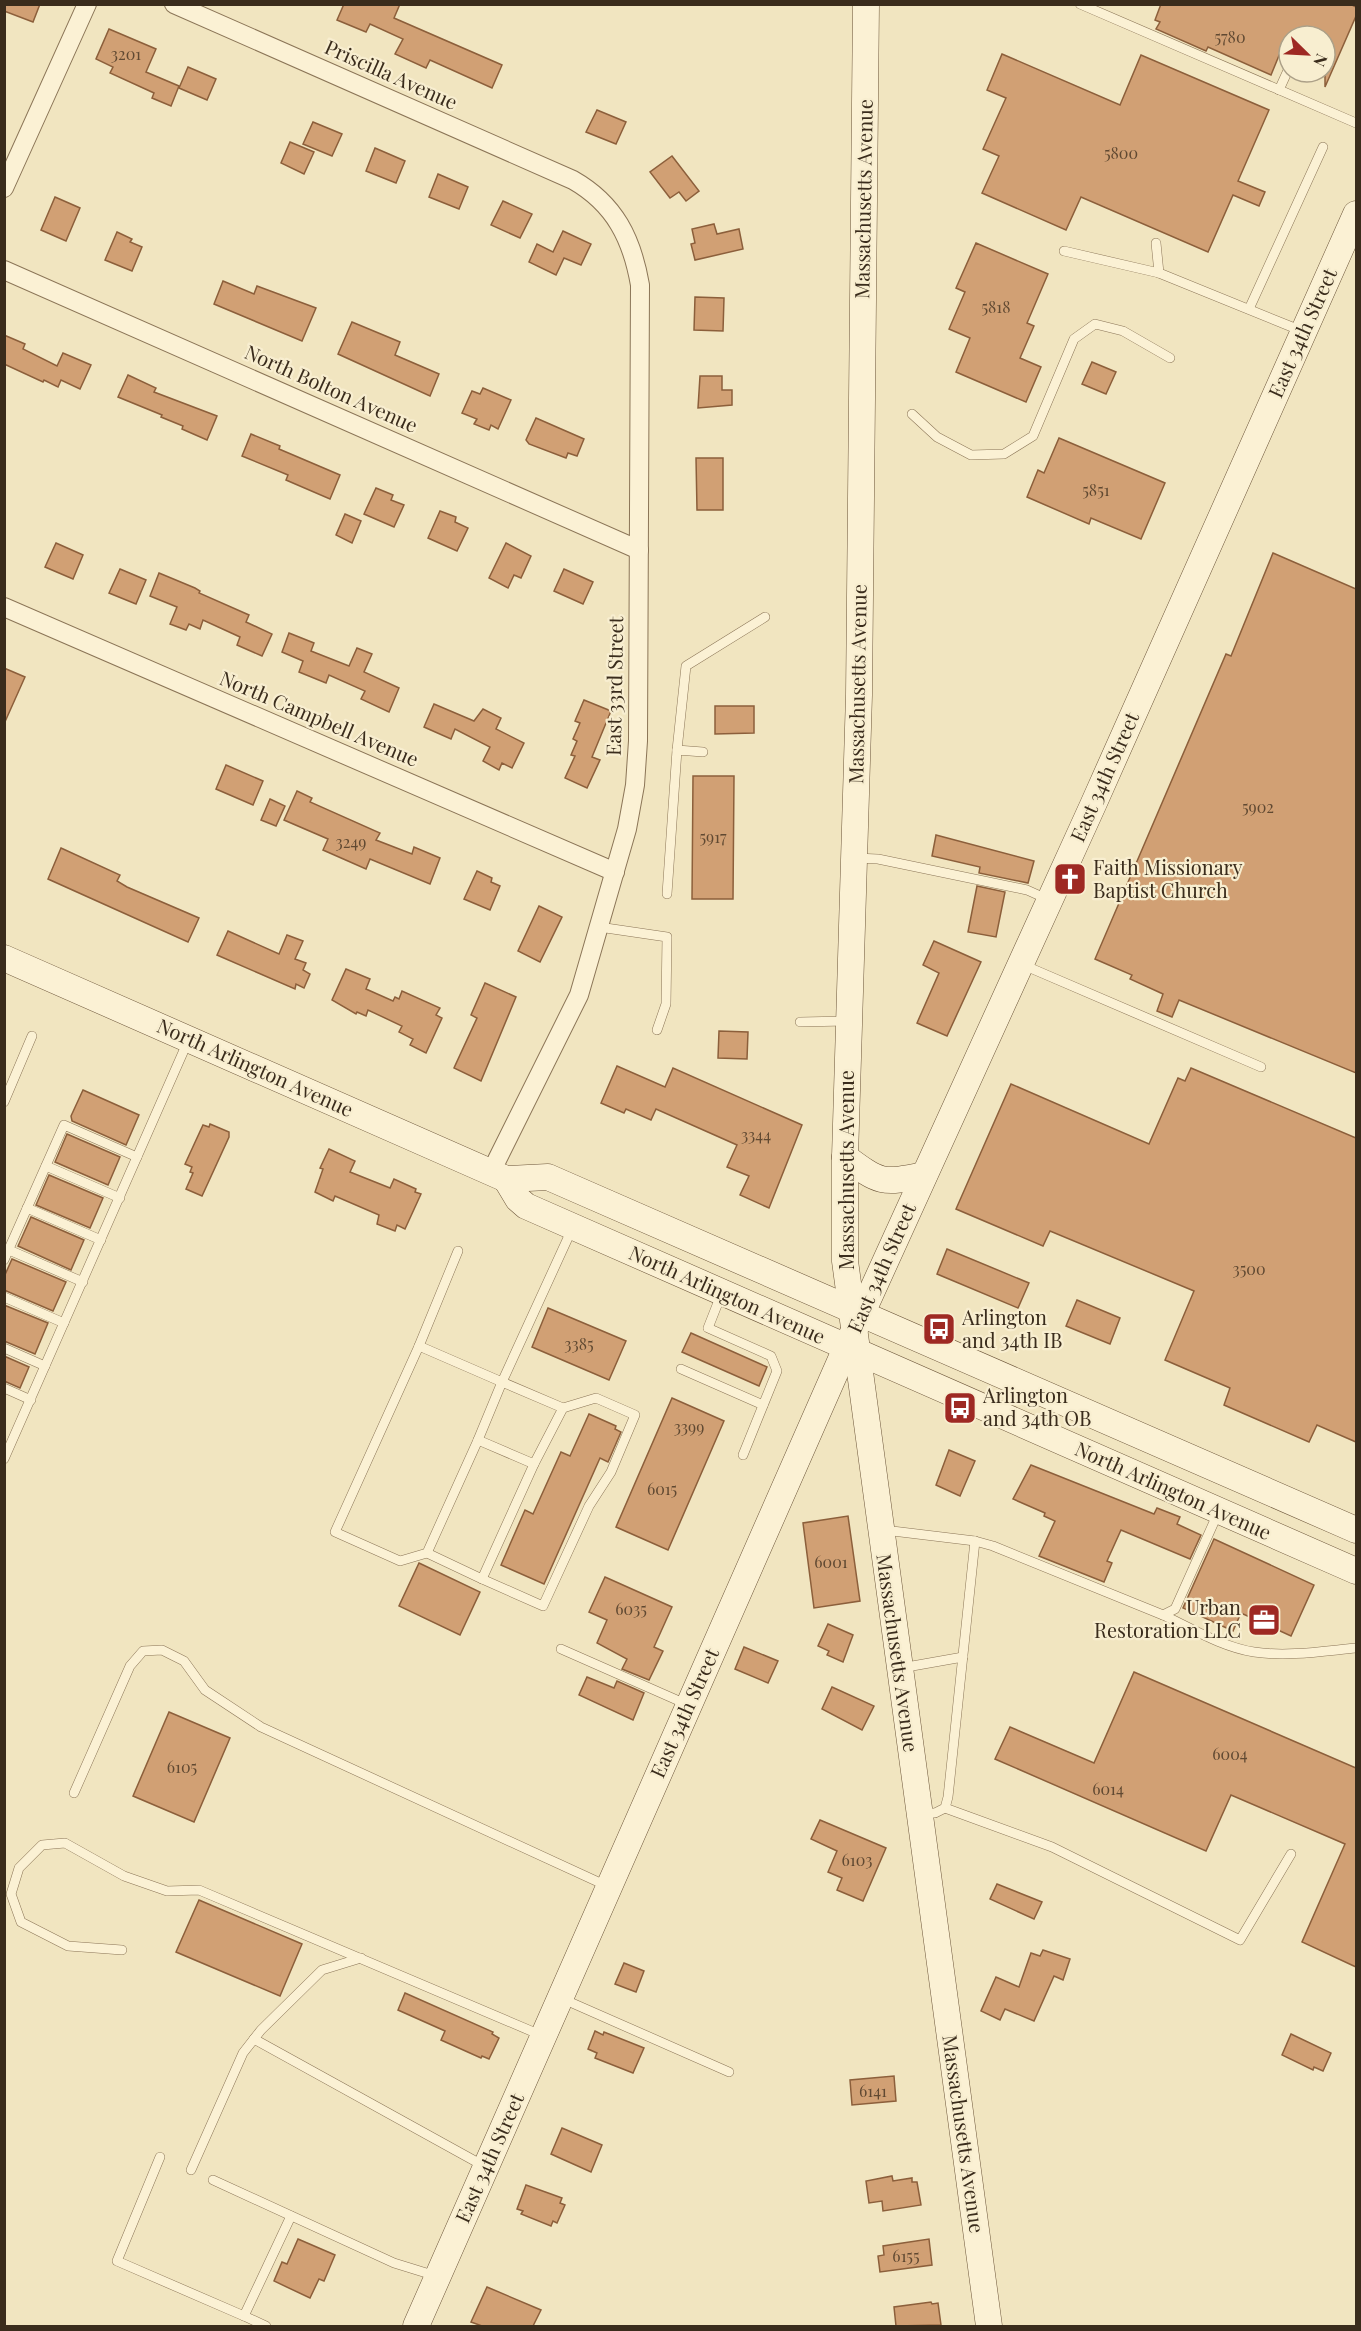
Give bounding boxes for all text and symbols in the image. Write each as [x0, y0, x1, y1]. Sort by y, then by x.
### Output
north arrow [1277, 24, 1337, 84]
house number: 5780 [1214, 26, 1246, 47]
street label: Priscilla Avenue [321, 32, 462, 115]
house number: 3201 [111, 43, 141, 64]
text: N [1309, 51, 1333, 70]
street label: Massachusetts Avenue [847, 99, 878, 299]
house number: 5800 [1104, 142, 1138, 163]
street label: East 34th Street [1261, 262, 1343, 401]
house number: 5818 [981, 296, 1011, 317]
street label: North Bolton Avenue [241, 337, 422, 438]
house number: 5851 [1082, 479, 1110, 500]
street label: Massachusetts Avenue [841, 584, 872, 784]
street label: East 33rd Street [599, 615, 628, 756]
street label: North Campbell Avenue [216, 663, 423, 772]
street label: East 34th Street [1063, 706, 1145, 845]
house number: 5902 [1242, 796, 1274, 817]
house number: 5917 [699, 826, 727, 847]
house number: 3249 [336, 831, 366, 852]
place label: Faith Missionary Baptist Church [1093, 853, 1243, 903]
church icon: Faith Missionary Baptist Church [1052, 861, 1088, 897]
street label: North Arlington Avenue [153, 1011, 358, 1122]
street label: Massachusetts Avenue [832, 1070, 859, 1270]
house number: 3344 [741, 1124, 771, 1145]
street label: East 34th Street [840, 1197, 922, 1336]
street label: North Arlington Avenue [625, 1238, 830, 1349]
house number: 3500 [1232, 1258, 1266, 1279]
place label: Arlington and 34th IB [961, 1303, 1062, 1353]
bus stop icon: Arlington and 34th IB [921, 1311, 957, 1347]
house number: 3385 [564, 1333, 594, 1354]
place label: Arlington and 34th OB [982, 1381, 1091, 1431]
bus stop icon: Arlington and 34th OB [942, 1390, 978, 1426]
house number: 3399 [674, 1416, 704, 1437]
street label: North Arlington Avenue [1071, 1434, 1276, 1545]
house number: 6015 [647, 1478, 677, 1499]
house number: 6001 [814, 1551, 848, 1572]
street label: Massachusetts Avenue [871, 1552, 926, 1754]
place label: Urban Restoration LLC [1094, 1593, 1241, 1643]
house number: 6035 [615, 1598, 647, 1619]
office icon: Urban Restoration LLC [1246, 1602, 1282, 1638]
street label: East 34th Street [643, 1642, 725, 1781]
house number: 6004 [1212, 1743, 1248, 1764]
house number: 6105 [167, 1756, 197, 1777]
house number: 6014 [1092, 1778, 1124, 1799]
house number: 6103 [841, 1849, 873, 1870]
street label: Massachusetts Avenue [937, 2033, 992, 2235]
house number: 6141 [859, 2080, 887, 2101]
street label: East 34th Street [448, 2087, 530, 2226]
house number: 6155 [892, 2245, 920, 2266]

